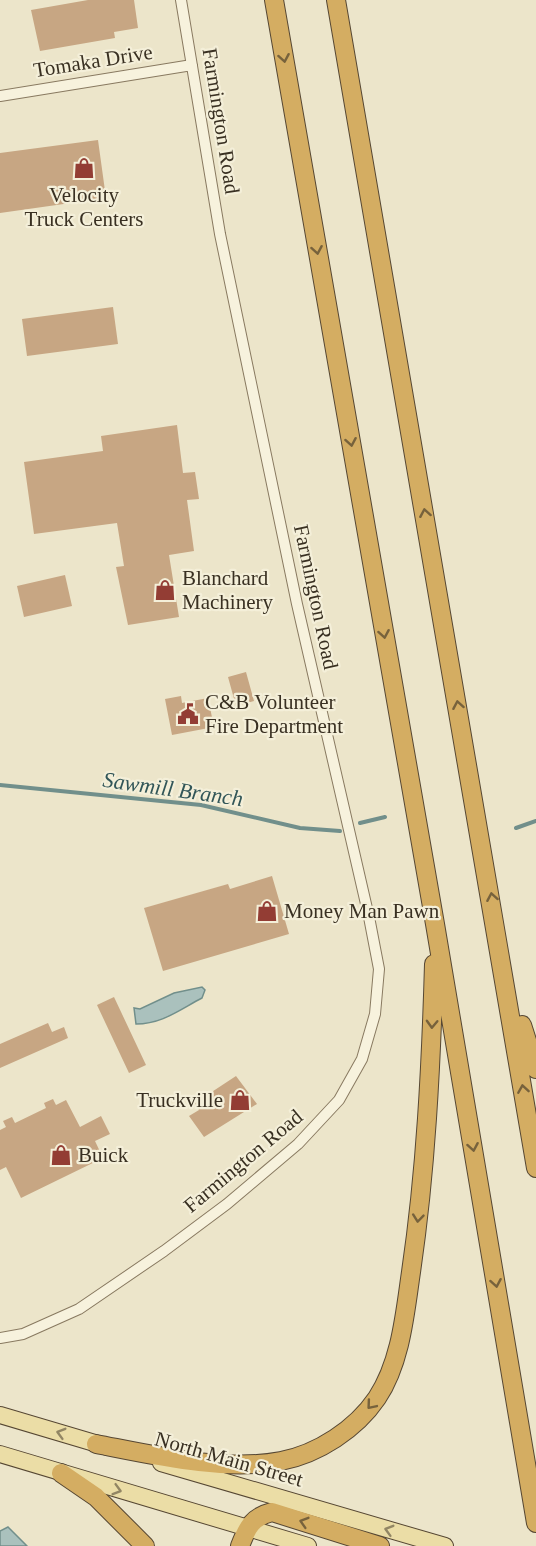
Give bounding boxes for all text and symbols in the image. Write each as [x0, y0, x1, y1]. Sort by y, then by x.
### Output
street label: Tomaka Drive [32, 40, 154, 82]
street label: Farmington Road [198, 46, 244, 196]
one-way arrow [277, 53, 289, 62]
shop icon: Velocity Truck Centers [72, 156, 96, 180]
place label: Velocity Truck Centers [25, 183, 143, 231]
one-way arrow [310, 244, 323, 254]
one-way arrow [344, 436, 357, 446]
one-way arrow [419, 508, 432, 518]
street label: Farmington Road [289, 522, 343, 672]
place label: Blanchard Machinery [182, 566, 273, 614]
shop icon: Blanchard Machinery [153, 578, 177, 602]
one-way arrow [378, 629, 390, 639]
place label: C&B Volunteer Fire Department [205, 690, 343, 738]
one-way arrow [452, 700, 465, 710]
public building icon: C&B Volunteer Fire Department [176, 702, 200, 726]
water label: Sawmill Branch [101, 767, 245, 811]
one-way arrow [486, 892, 498, 902]
shop icon: Money Man Pawn [255, 899, 279, 923]
place label: Money Man Pawn [284, 899, 440, 923]
one-way arrow [426, 1020, 439, 1029]
one-way arrow [518, 1085, 530, 1094]
place label: Truckville [136, 1088, 223, 1112]
shop icon: Truckville [228, 1088, 252, 1112]
street label: Farmington Road [179, 1104, 308, 1218]
one-way arrow [466, 1142, 478, 1152]
shop icon: Buick [49, 1143, 73, 1167]
place label: Buick [78, 1143, 129, 1167]
one-way arrow [412, 1214, 425, 1223]
one-way arrow [489, 1278, 501, 1287]
one-way arrow [367, 1398, 378, 1409]
street label: North Main Street [152, 1426, 306, 1492]
one-way arrow [56, 1428, 67, 1440]
one-way arrow [112, 1482, 122, 1495]
one-way arrow [299, 1517, 310, 1529]
one-way arrow [384, 1525, 395, 1537]

